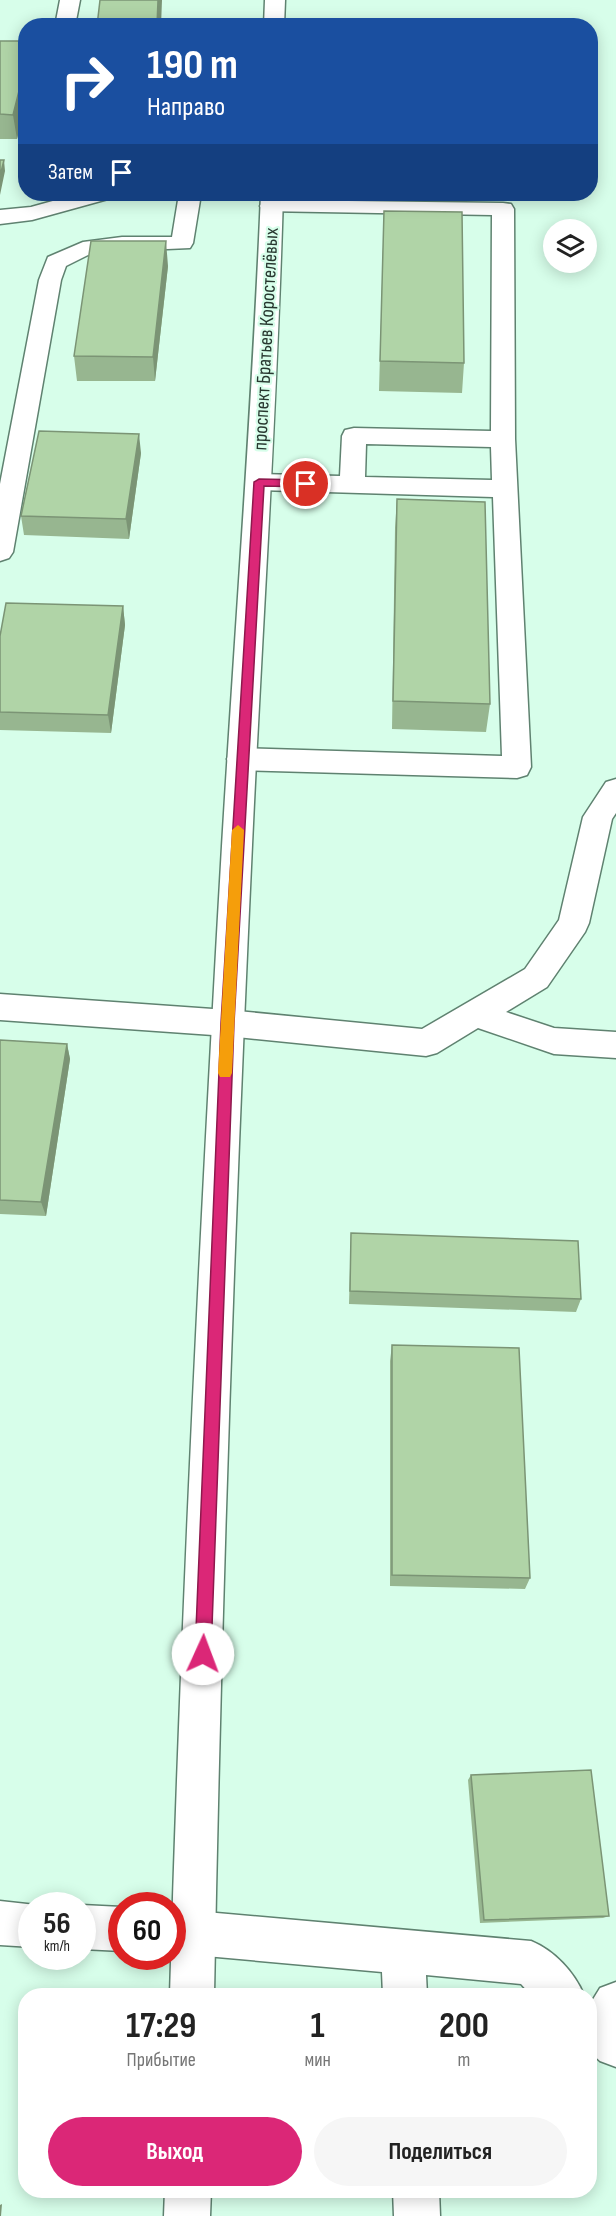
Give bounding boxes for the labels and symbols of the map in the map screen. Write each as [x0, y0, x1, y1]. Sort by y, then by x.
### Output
street label: проспект Братьев Коростелёвых [248, 227, 284, 451]
pin [280, 458, 331, 509]
position arrow [171, 1622, 235, 1686]
speed limit sign: 60 [108, 1892, 186, 1970]

